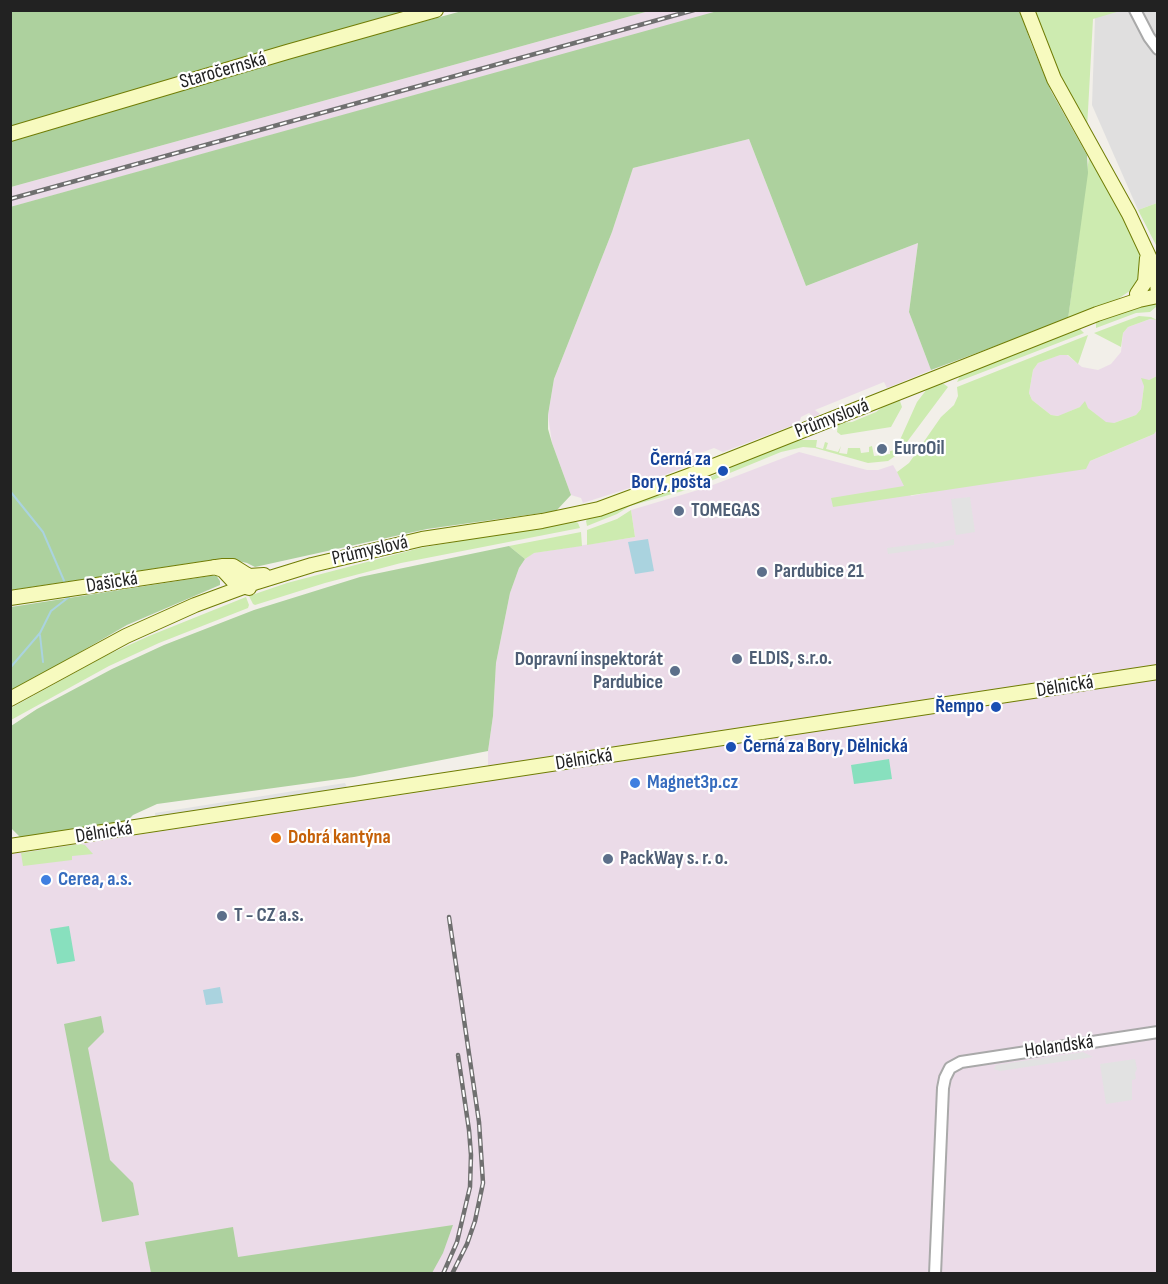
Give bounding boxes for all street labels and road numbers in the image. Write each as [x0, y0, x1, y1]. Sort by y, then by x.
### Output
street label: Staročernská [177, 47, 269, 95]
street label: Průmyslová [792, 394, 872, 444]
street label: Průmyslová [330, 531, 410, 571]
street label: Dašická [85, 567, 139, 599]
street label: Dělnická [1035, 671, 1095, 703]
street label: Dělnická [554, 744, 614, 776]
street label: Dělnická [74, 817, 134, 849]
street label: Holandská [1023, 1030, 1095, 1064]

